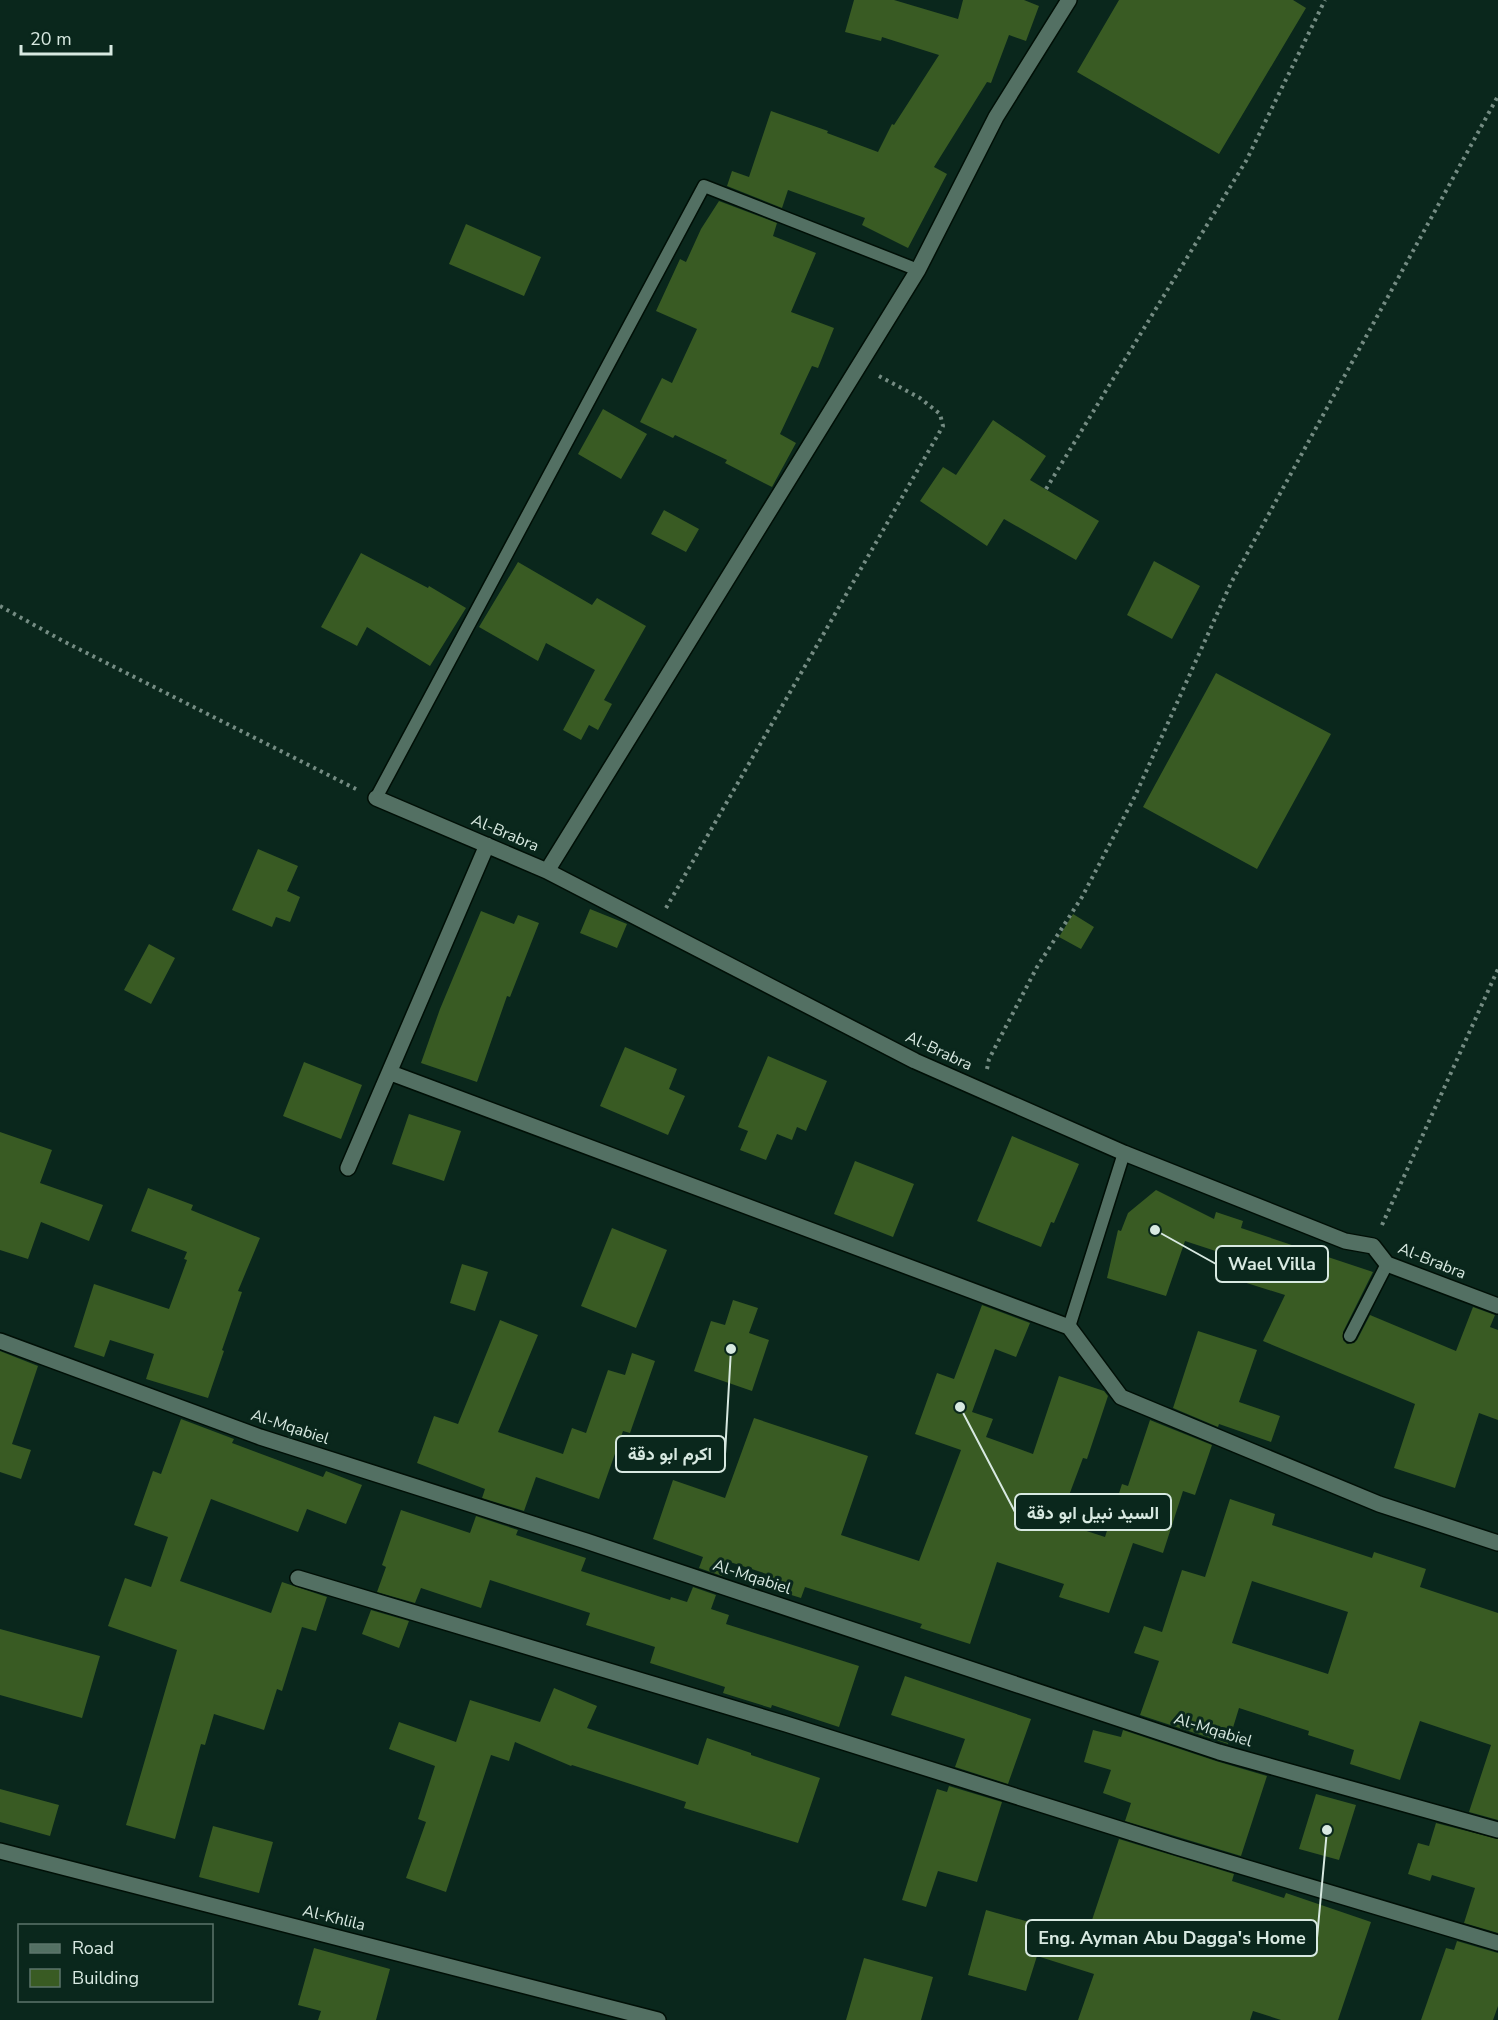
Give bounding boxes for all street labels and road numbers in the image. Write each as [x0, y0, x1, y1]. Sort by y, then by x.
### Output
street label: Al-Brabra [468, 809, 542, 857]
street label: Al-Brabra [902, 1026, 976, 1076]
street label: Al-Brabra [1395, 1237, 1469, 1285]
street label: Al-Mqabiel [248, 1404, 332, 1450]
street label: Al-Mqabiel [710, 1554, 794, 1600]
street label: Al-Mqabiel [1171, 1708, 1255, 1752]
street label: Al-Khlila [300, 1900, 368, 1936]

